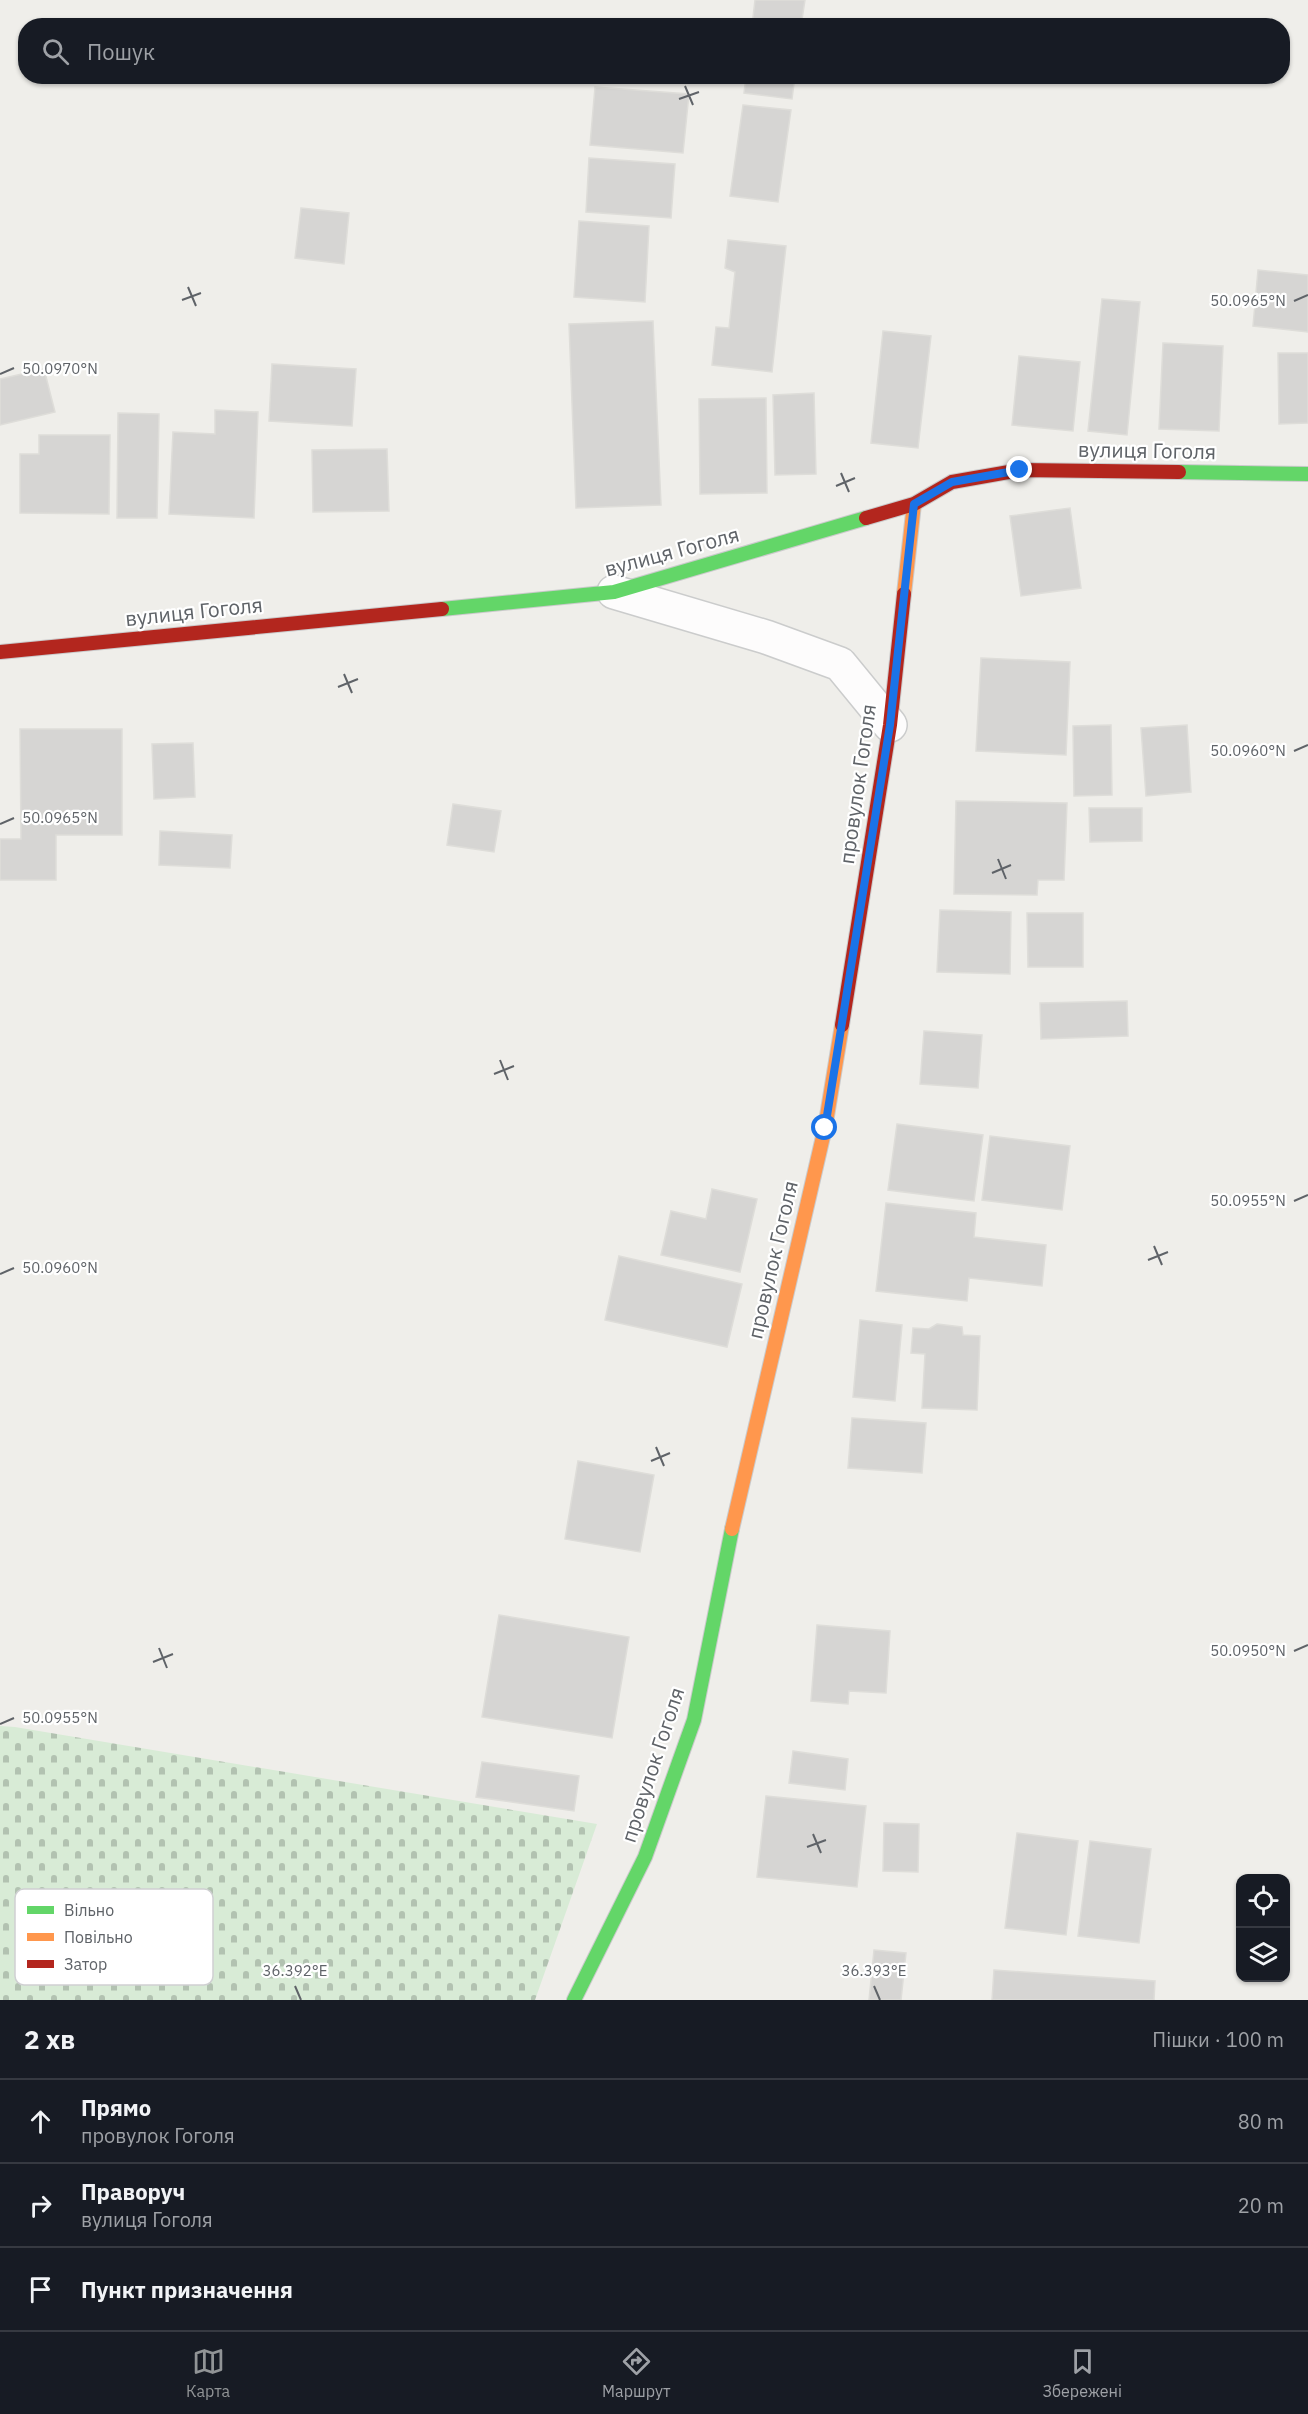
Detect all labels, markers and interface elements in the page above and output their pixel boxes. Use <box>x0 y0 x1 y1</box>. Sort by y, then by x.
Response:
search box <box>18 18 1290 84</box>
icon: search <box>39 35 72 68</box>
text: Пошук <box>87 37 155 66</box>
text: 50.0965°N <box>1210 291 1286 310</box>
text: 50.0970°N <box>22 359 98 378</box>
street label: вулиця Гоголя <box>1078 435 1216 465</box>
route end <box>1006 456 1032 482</box>
street label: вулиця Гоголя <box>601 520 742 582</box>
street label: вулиця Гоголя <box>124 590 264 632</box>
street label: провулок Гоголя <box>832 702 882 866</box>
text: 50.0960°N <box>1210 741 1286 760</box>
text: 50.0965°N <box>22 808 98 827</box>
route start <box>811 1114 837 1140</box>
street label: провулок Гоголя <box>740 1178 804 1342</box>
text: 50.0955°N <box>1210 1191 1286 1210</box>
text: 50.0960°N <box>22 1258 98 1277</box>
text: 50.0950°N <box>1210 1641 1286 1660</box>
street label: провулок Гоголя <box>614 1684 690 1846</box>
text: 50.0955°N <box>22 1708 98 1727</box>
map controls <box>1236 1874 1290 1982</box>
button: locate <box>1236 1874 1290 1928</box>
legend <box>15 1889 213 1985</box>
text: Вільно <box>64 1900 114 1920</box>
text: Повільно <box>64 1927 133 1947</box>
button: layers <box>1236 1928 1290 1982</box>
text: Затор <box>64 1954 107 1974</box>
text: 36.392°E <box>263 1961 327 1980</box>
text: 36.393°E <box>842 1961 906 1980</box>
text: 2 хв <box>24 2022 75 2056</box>
text: Пішки · 100 m <box>1152 2026 1284 2053</box>
text: Прямо <box>81 2093 151 2122</box>
icon: ahead <box>24 2105 57 2138</box>
text: 80 m <box>1238 2108 1284 2135</box>
text: провулок Гоголя <box>81 2122 235 2149</box>
text: Праворуч <box>81 2177 185 2206</box>
icon: right <box>24 2189 57 2222</box>
text: 20 m <box>1238 2192 1284 2219</box>
text: вулиця Гоголя <box>81 2206 213 2233</box>
icon: arrive <box>24 2273 57 2306</box>
text: Пункт призначення <box>81 2275 293 2304</box>
tab: Карта <box>186 2345 230 2401</box>
tab: Маршрут <box>602 2345 671 2401</box>
tab: Збережені <box>1043 2345 1122 2401</box>

